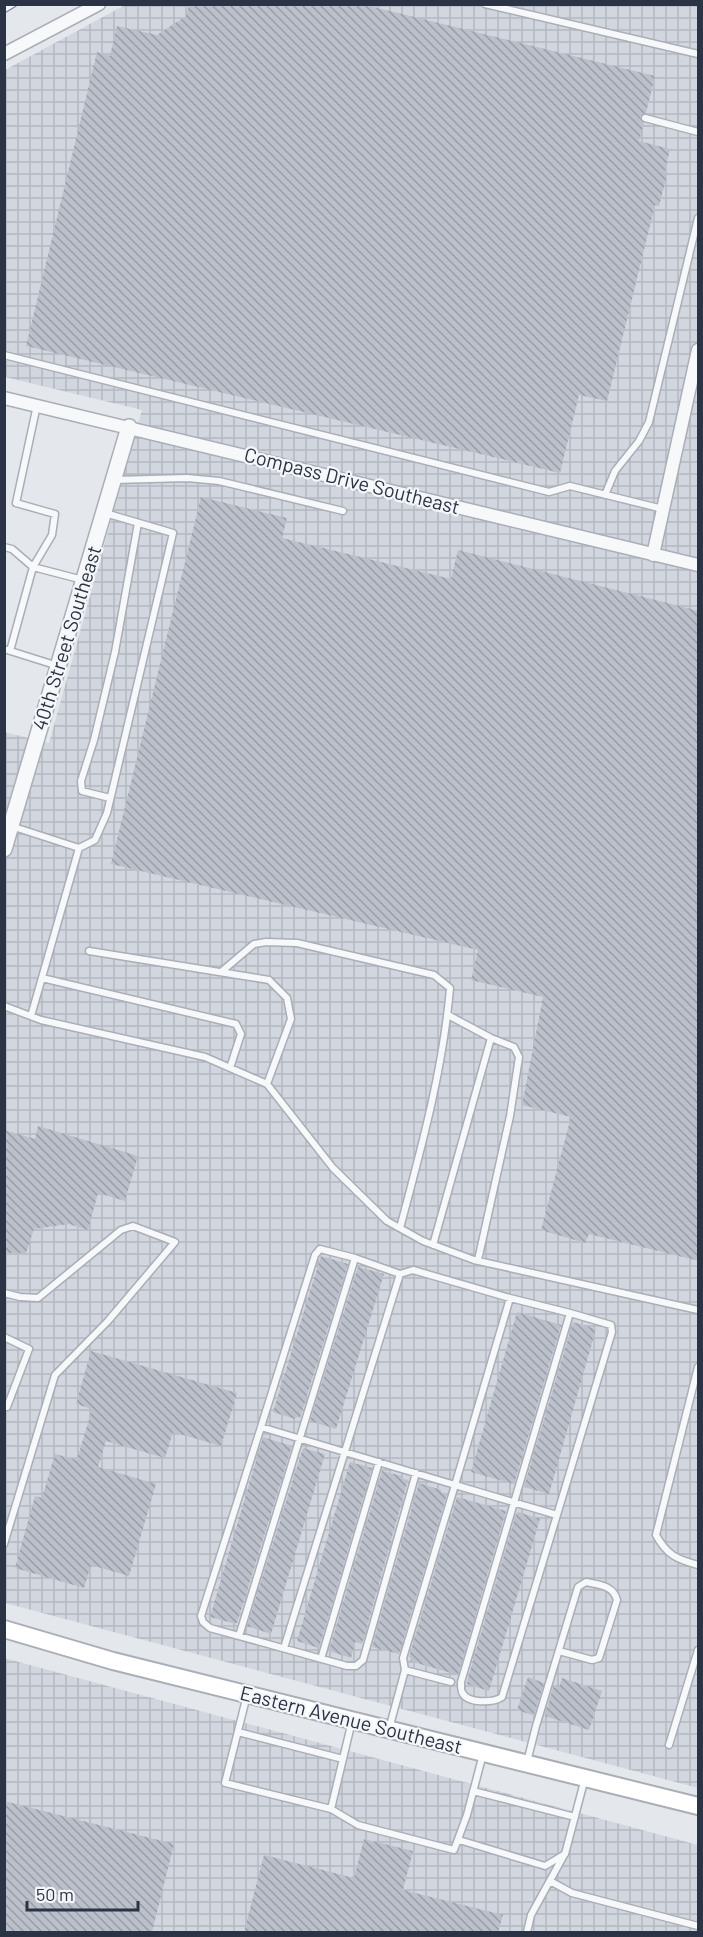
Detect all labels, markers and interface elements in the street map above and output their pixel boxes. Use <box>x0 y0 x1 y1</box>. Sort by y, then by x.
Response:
street label: Compass Drive Southeast <box>242 442 462 518</box>
street label: 40th Street Southeast <box>27 542 106 733</box>
street label: Eastern Avenue Southeast <box>238 1680 465 1758</box>
scale bar <box>27 1874 138 1912</box>
text: 50 m <box>36 1883 74 1905</box>

